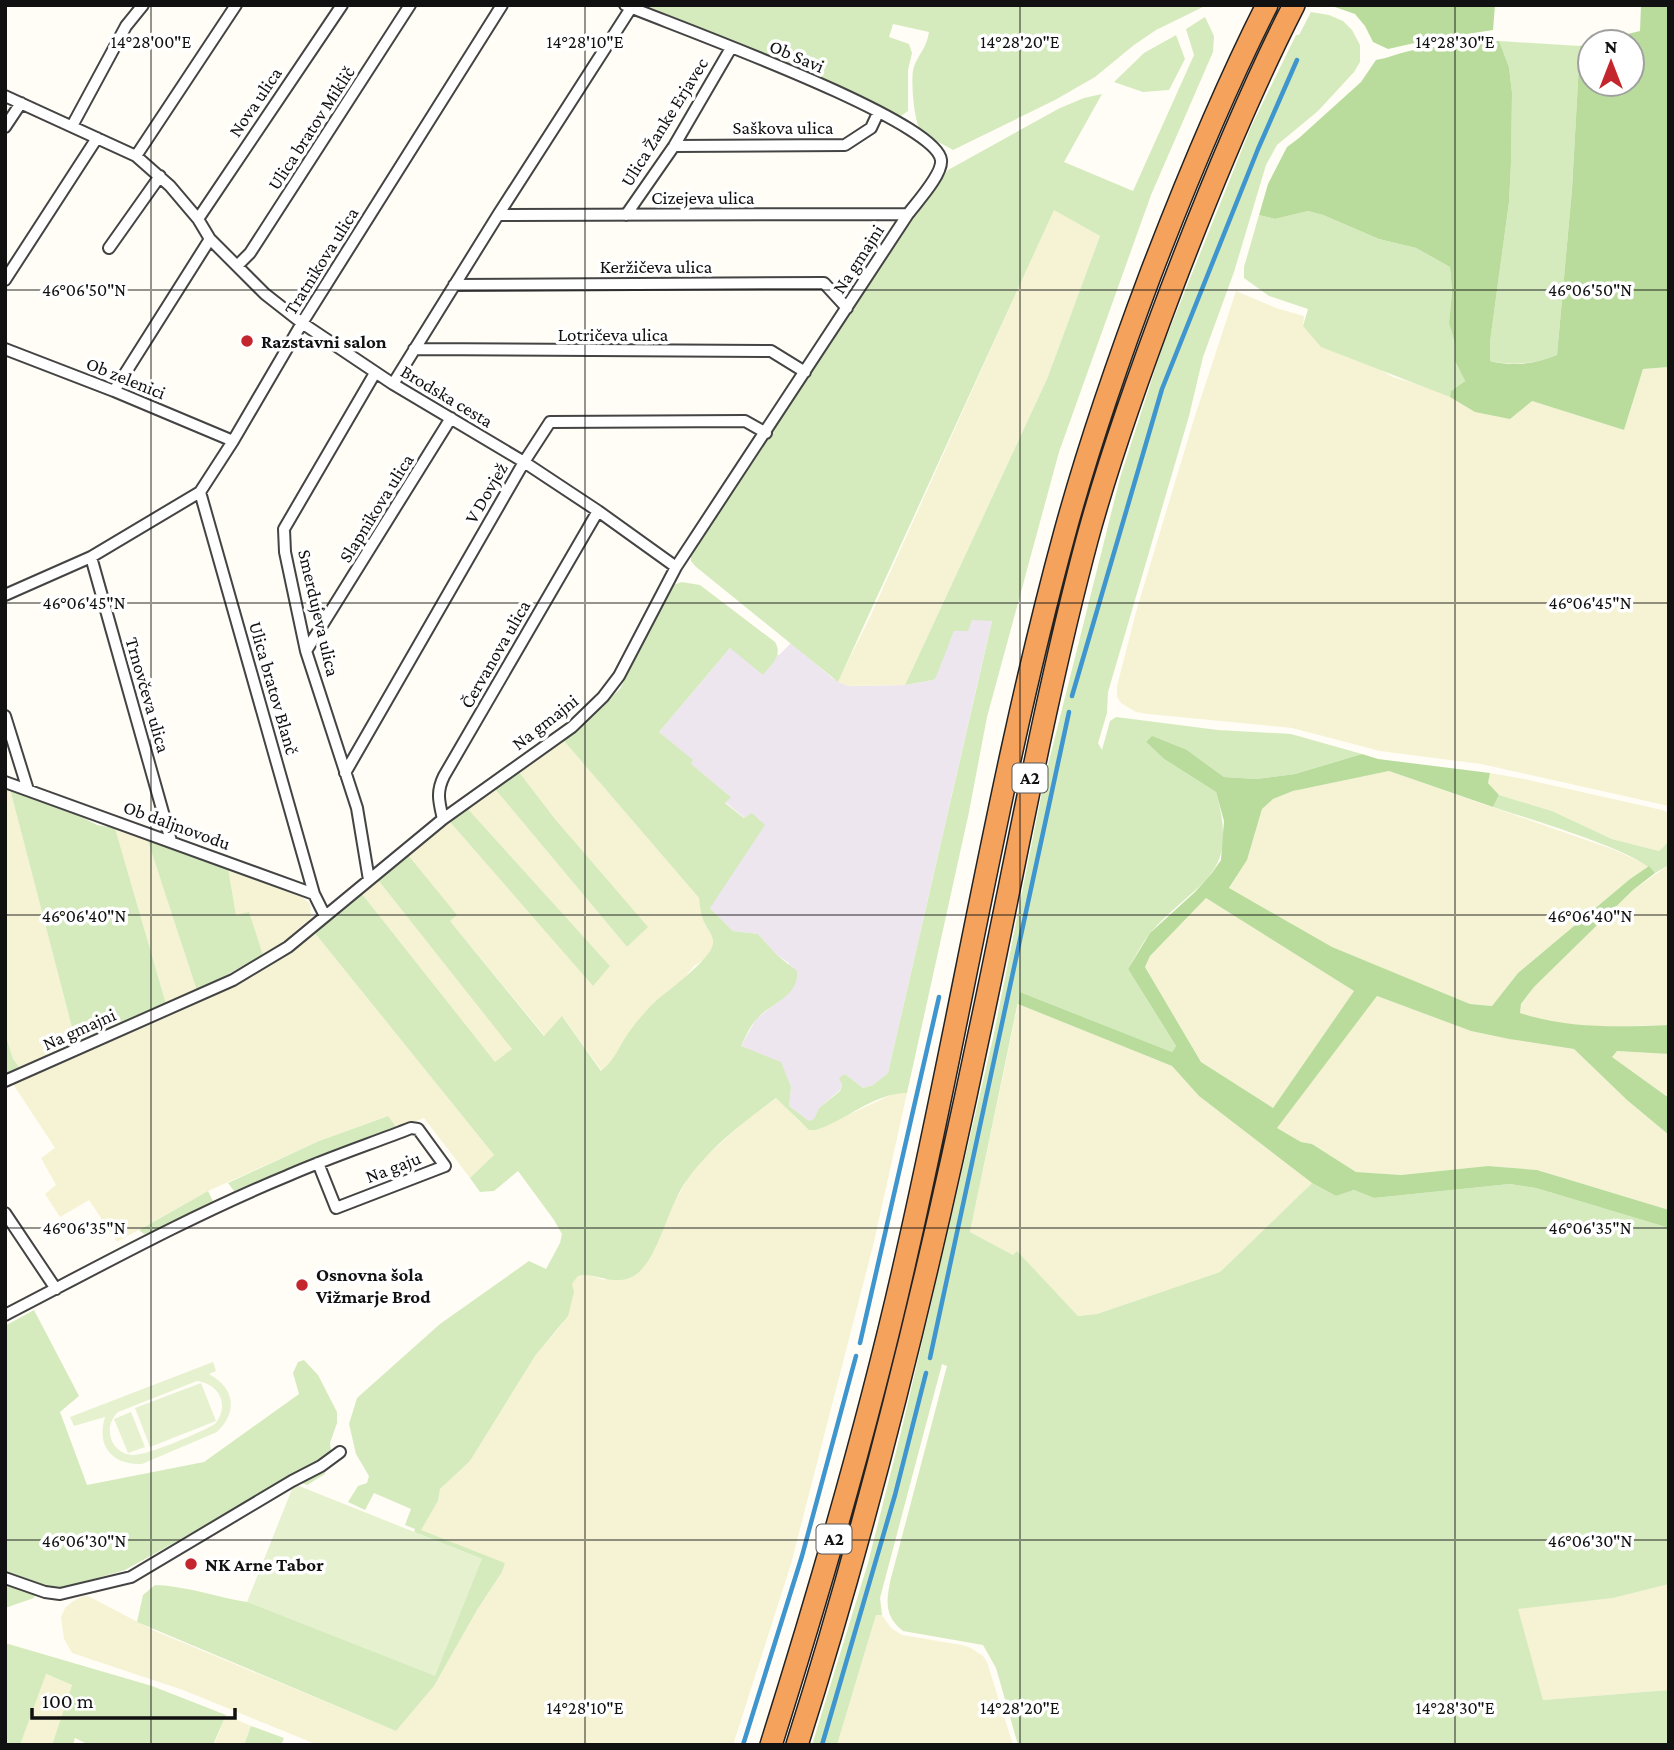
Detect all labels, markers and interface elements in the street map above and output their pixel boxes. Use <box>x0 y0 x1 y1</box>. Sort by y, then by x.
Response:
north arrow <box>1576 28 1646 98</box>
text: 14°28'00"E <box>111 32 191 52</box>
text: 14°28'10"E <box>547 32 624 52</box>
text: 14°28'20"E <box>980 32 1060 52</box>
text: 14°28'30"E <box>1416 32 1495 52</box>
street label: Ob Savi <box>766 35 828 77</box>
text: N <box>1605 36 1618 57</box>
street label: Ulica Žanke Erjavec <box>616 54 713 191</box>
street label: Ulica bratov Miklič <box>263 62 359 194</box>
street label: Nova ulica <box>224 63 286 141</box>
street label: Saškova ulica <box>732 117 834 138</box>
street label: Cizejeva ulica <box>651 187 755 209</box>
street label: Tratnikova ulica <box>279 203 363 319</box>
street label: Na gmajni <box>828 221 889 298</box>
street label: Keržičeva ulica <box>600 256 712 277</box>
text: 46°06'50"N <box>42 280 126 300</box>
text: 46°06'50"N <box>1548 280 1632 300</box>
street label: Lotričeva ulica <box>558 324 669 345</box>
place label: Razstavni salon <box>261 331 387 352</box>
marker: Razstavni salon <box>239 333 255 349</box>
street label: Ob zelenici <box>83 353 169 403</box>
street label: Brodska cesta <box>397 360 497 432</box>
street label: Slapnikova ulica <box>334 450 418 566</box>
street label: V Dovjež <box>460 459 513 527</box>
street label: Smerdujeva ulica <box>293 547 344 679</box>
text: 46°06'45"N <box>43 593 126 613</box>
text: 46°06'45"N <box>1549 593 1632 613</box>
street label: Červanova ulica <box>456 596 534 712</box>
street label: Ulica bratov Blanč <box>245 619 303 757</box>
street label: Trnovčeva ulica <box>121 635 175 755</box>
street label: Na gmajni <box>508 690 583 755</box>
road number: A2 <box>1012 764 1048 792</box>
street label: Ob daljnovodu <box>120 796 233 855</box>
text: 46°06'40"N <box>42 906 126 926</box>
text: 46°06'40"N <box>1548 906 1632 926</box>
street label: Na gmajni <box>39 1004 119 1055</box>
street label: Na gaju <box>362 1147 424 1188</box>
text: 46°06'35"N <box>42 1218 126 1238</box>
text: 46°06'35"N <box>1548 1218 1632 1238</box>
place label: Osnovna šola Vižmarje Brod <box>315 1264 431 1308</box>
marker: Osnovna šola Vižmarje Brod <box>294 1277 310 1293</box>
road number: A2 <box>816 1524 852 1554</box>
text: 46°06'30"N <box>42 1531 126 1551</box>
text: 46°06'30"N <box>1548 1531 1632 1551</box>
place label: NK Arne Tabor <box>205 1554 324 1575</box>
marker: NK Arne Tabor <box>183 1556 199 1572</box>
scale bar <box>32 1676 234 1720</box>
text: 100 m <box>42 1689 94 1713</box>
text: 14°28'10"E <box>547 1698 624 1718</box>
text: 14°28'20"E <box>980 1698 1060 1718</box>
text: 14°28'30"E <box>1416 1698 1495 1718</box>

